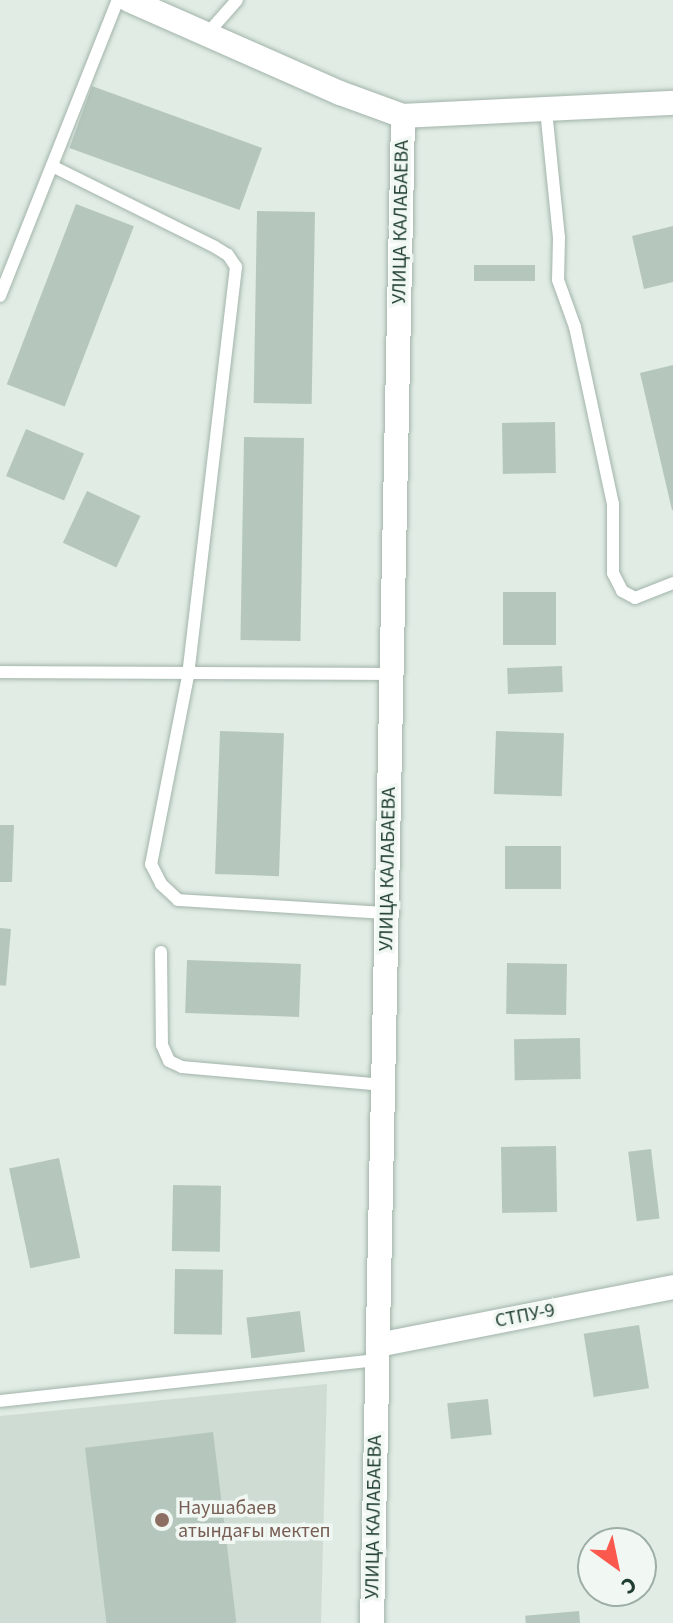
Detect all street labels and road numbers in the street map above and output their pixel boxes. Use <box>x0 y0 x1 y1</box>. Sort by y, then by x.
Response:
street label: УЛИЦА КАЛАБАЕВА <box>388 140 414 304</box>
street label: УЛИЦА КАЛАБАЕВА <box>375 787 401 951</box>
street label: СТПУ-9 <box>493 1298 557 1334</box>
street label: УЛИЦА КАЛАБАЕВА <box>361 1435 387 1599</box>

